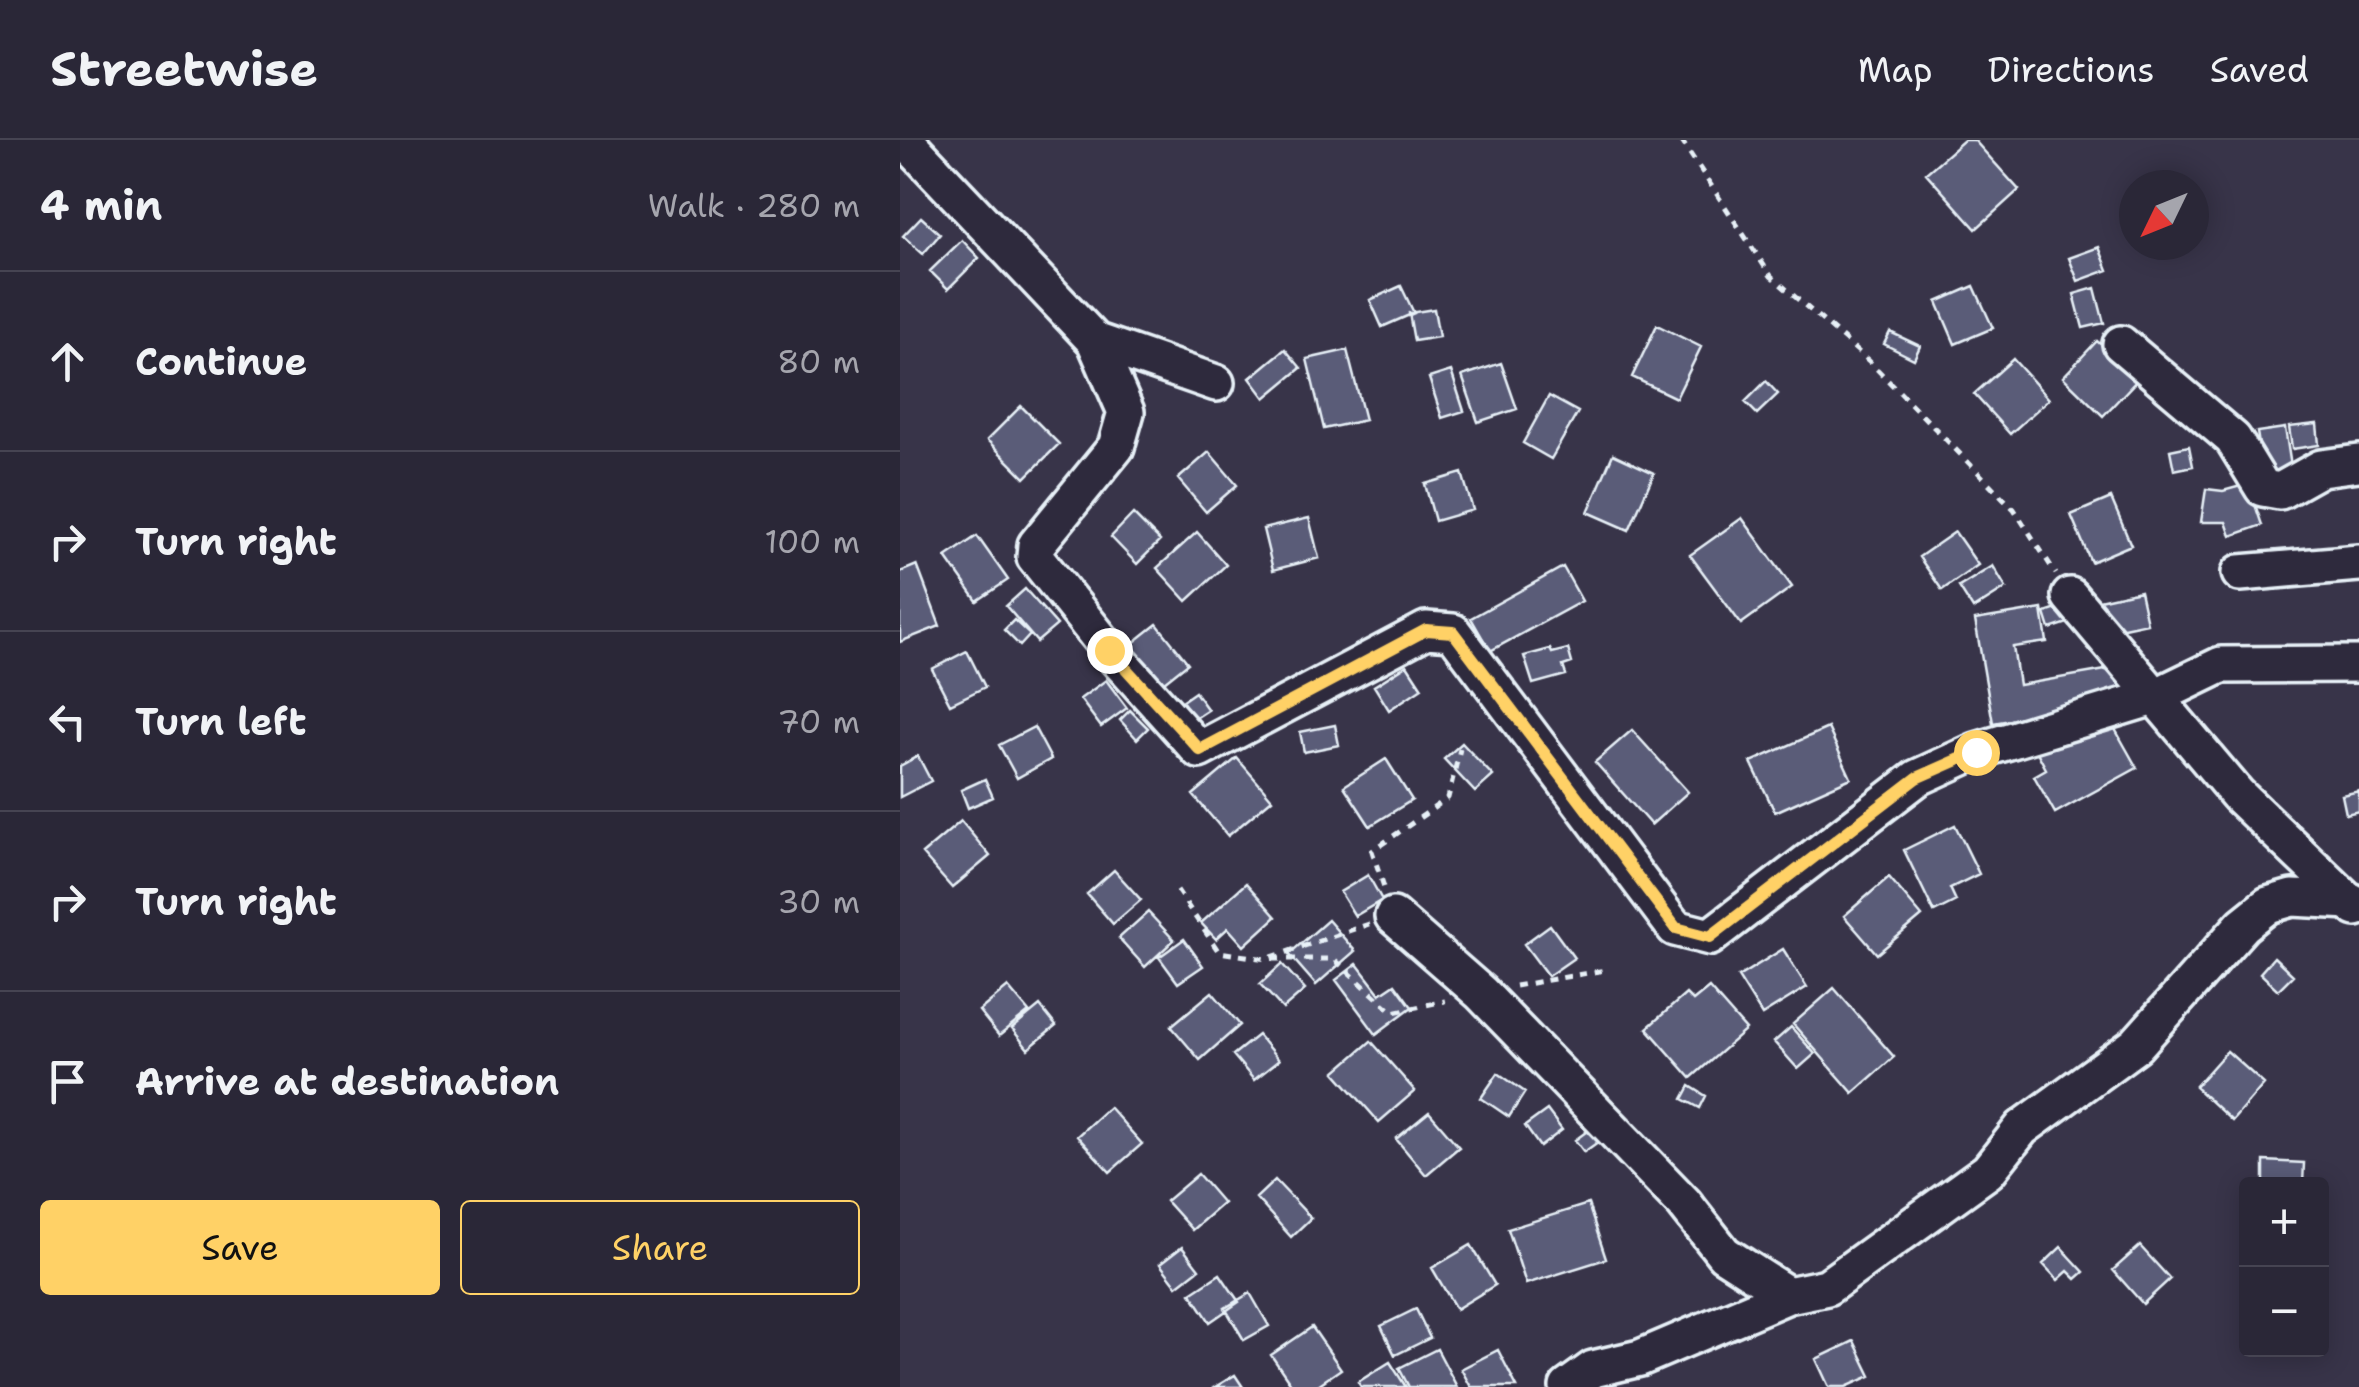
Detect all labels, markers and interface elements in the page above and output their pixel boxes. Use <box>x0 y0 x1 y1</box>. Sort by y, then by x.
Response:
text: Streetwise <box>50 37 318 101</box>
text: Map <box>1858 46 1933 93</box>
text: Directions <box>1988 46 2155 93</box>
text: Saved <box>2210 46 2309 93</box>
north arrow <box>2119 170 2209 260</box>
text: 4 min <box>40 177 162 233</box>
text: Walk · 280 m <box>648 184 860 227</box>
icon: ahead <box>40 334 95 389</box>
text: Continue <box>135 336 307 387</box>
text: 80 m <box>777 340 860 383</box>
icon: right <box>40 514 95 569</box>
text: Turn right <box>135 516 337 567</box>
text: 100 m <box>764 520 860 563</box>
route end <box>1087 628 1133 674</box>
icon: left <box>40 694 95 749</box>
text: Turn left <box>135 696 307 747</box>
text: 70 m <box>777 700 860 743</box>
route start <box>1954 730 2000 776</box>
icon: right <box>40 874 95 929</box>
text: Turn right <box>135 876 337 927</box>
text: 30 m <box>777 880 860 923</box>
icon: arrive <box>40 1054 95 1109</box>
text: Arrive at destination <box>135 1056 559 1107</box>
map controls <box>2239 1177 2329 1357</box>
button: + <box>2239 1177 2329 1267</box>
button: Save <box>40 1200 440 1295</box>
button: Share <box>460 1200 860 1295</box>
button: − <box>2239 1267 2329 1357</box>

